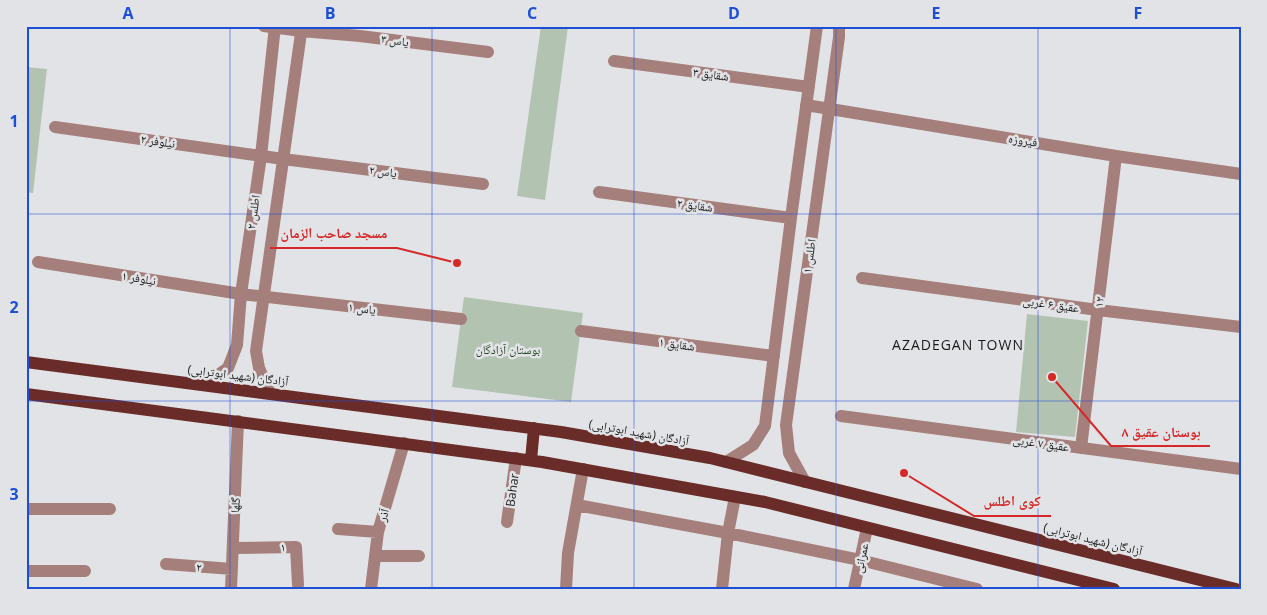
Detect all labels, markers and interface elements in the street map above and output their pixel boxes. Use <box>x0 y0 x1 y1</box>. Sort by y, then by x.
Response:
text: A <box>122 2 134 24</box>
text: B <box>325 2 335 24</box>
text: C <box>527 2 537 24</box>
text: D <box>728 2 740 24</box>
text: E <box>932 2 941 24</box>
text: F <box>1134 2 1142 24</box>
street label: یاس ۳ <box>380 30 410 50</box>
street label: شقایق ۳ <box>692 63 730 85</box>
text: 1 <box>9 110 19 132</box>
street label: فیروزه <box>1007 129 1039 151</box>
street label: نیلوفر ۲ <box>140 130 176 152</box>
street label: یاس ۲ <box>368 161 398 181</box>
street label: اطلس ۲ <box>242 194 264 230</box>
street label: شقایق ۲ <box>676 194 714 216</box>
callout: مسجد صاحب الزمان <box>270 219 397 248</box>
text: مسجد صاحب الزمان <box>281 223 387 242</box>
street label: اطلس ۱ <box>798 238 820 274</box>
street label: نیلوفر ۱ <box>121 267 157 289</box>
street label: عقیق ۶ غربی <box>1022 292 1080 316</box>
text: 2 <box>9 296 19 318</box>
street label: ۱۲ <box>1090 296 1108 308</box>
street label: یاس ۱ <box>347 298 377 318</box>
street label: شقایق ۱ <box>658 333 696 355</box>
district label: AZADEGAN TOWN <box>892 335 1024 354</box>
park label: بوستان آزادگان <box>476 341 540 358</box>
street label: آزادگان (شهید ابوترابی) <box>187 360 290 390</box>
street label: آزادگان (شهید ابوترابی) <box>588 415 691 449</box>
callout: بوستان عقیق ۸ <box>1111 417 1210 446</box>
text: بوستان عقیق ۸ <box>1121 422 1201 441</box>
street label: عقیق ۷ غربی <box>1012 431 1070 455</box>
street label: Bahar <box>501 472 523 508</box>
text: 3 <box>9 483 19 505</box>
callout: کوی اطلس <box>974 487 1051 516</box>
text: کوی اطلس <box>983 491 1041 510</box>
street label: گلها <box>226 497 244 513</box>
street label: آذر <box>373 506 393 524</box>
street label: آزادگان (شهید ابوترابی) <box>1042 518 1145 560</box>
street label: ۱ <box>280 538 286 556</box>
street label: عمرانی <box>850 541 872 575</box>
street label: ۲ <box>196 558 202 576</box>

